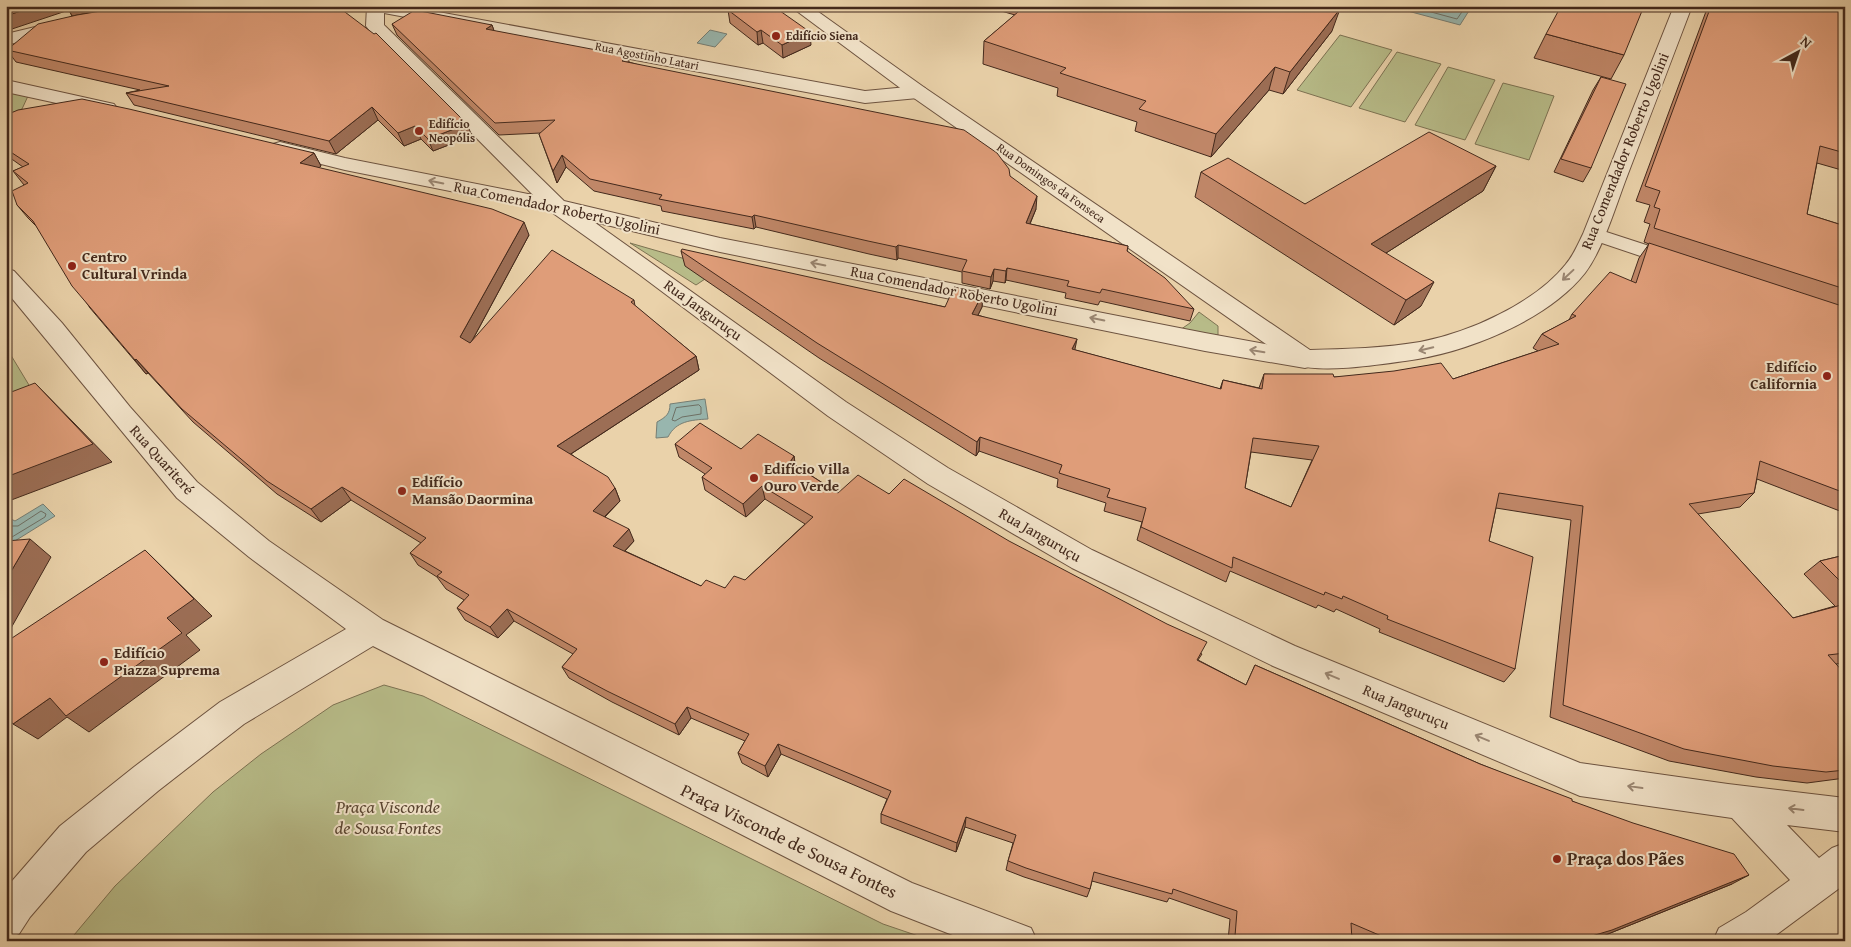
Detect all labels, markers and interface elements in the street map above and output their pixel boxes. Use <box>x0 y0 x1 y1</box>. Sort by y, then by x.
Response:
place label: Edifício Siena <box>786 27 859 44</box>
north arrow <box>1774 28 1824 78</box>
marker: Edifício Siena <box>770 30 782 42</box>
text: N <box>1796 31 1817 53</box>
street label: Rua Agostinho Latari <box>594 37 701 74</box>
street label: Rua Comendador Roberto Ugolini <box>1575 49 1674 252</box>
place label: Edifício Neopólis <box>429 115 475 146</box>
marker: Edifício Neopólis <box>413 125 425 137</box>
street label: Rua Domingos da Fonseca <box>994 139 1109 227</box>
street label: Rua Comendador Roberto Ugolini <box>452 175 662 240</box>
one-way arrow <box>429 177 445 186</box>
place label: Centro Cultural Vrinda <box>82 246 187 284</box>
one-way arrow <box>810 259 826 269</box>
marker: Centro Cultural Vrinda <box>66 260 78 272</box>
street label: Rua Comendador Roberto Ugolini <box>849 260 1059 321</box>
one-way arrow <box>1562 269 1575 281</box>
street label: Rua Janguruçu <box>660 274 747 346</box>
one-way arrow <box>1090 314 1106 324</box>
one-way arrow <box>1418 345 1434 354</box>
one-way arrow <box>1249 346 1265 356</box>
place label: Edifício California <box>1750 356 1817 394</box>
marker: Edifício California <box>1821 370 1833 382</box>
street label: Rua Quariteré <box>125 420 199 499</box>
place label: Edifício Villa Ouro Verde <box>764 458 850 496</box>
place label: Edifício Mansão Daormina <box>412 471 534 509</box>
marker: Edifício Villa Ouro Verde <box>748 472 760 484</box>
marker: Edifício Mansão Daormina <box>396 485 408 497</box>
street label: Rua Janguruçu <box>995 502 1086 567</box>
place label: Edifício Piazza Suprema <box>114 642 220 680</box>
marker: Edifício Piazza Suprema <box>98 656 110 668</box>
one-way arrow <box>1325 670 1340 680</box>
street label: Rua Janguruçu <box>1360 679 1453 735</box>
one-way arrow <box>1475 733 1490 742</box>
street label: Praça Visconde de Sousa Fontes <box>676 776 902 905</box>
one-way arrow <box>1628 782 1644 792</box>
park label: Praça Visconde de Sousa Fontes <box>335 793 442 841</box>
one-way arrow <box>1789 804 1805 814</box>
place label: Praça dos Pães <box>1567 845 1684 872</box>
marker: Praça dos Pães <box>1551 853 1563 865</box>

